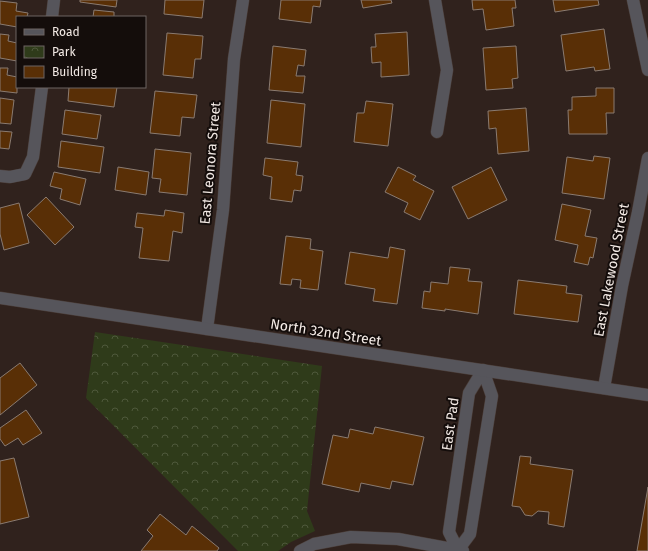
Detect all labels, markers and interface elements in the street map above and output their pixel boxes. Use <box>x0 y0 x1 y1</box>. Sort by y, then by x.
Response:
legend <box>16 16 146 88</box>
text: Road <box>52 25 80 39</box>
text: Park <box>52 45 76 59</box>
text: Building <box>52 65 98 79</box>
street label: East Leonora Street <box>197 100 224 225</box>
street label: East Lakewood Street <box>590 201 633 338</box>
street label: North 32nd Street <box>269 315 384 350</box>
street label: East Pad <box>438 396 463 452</box>

